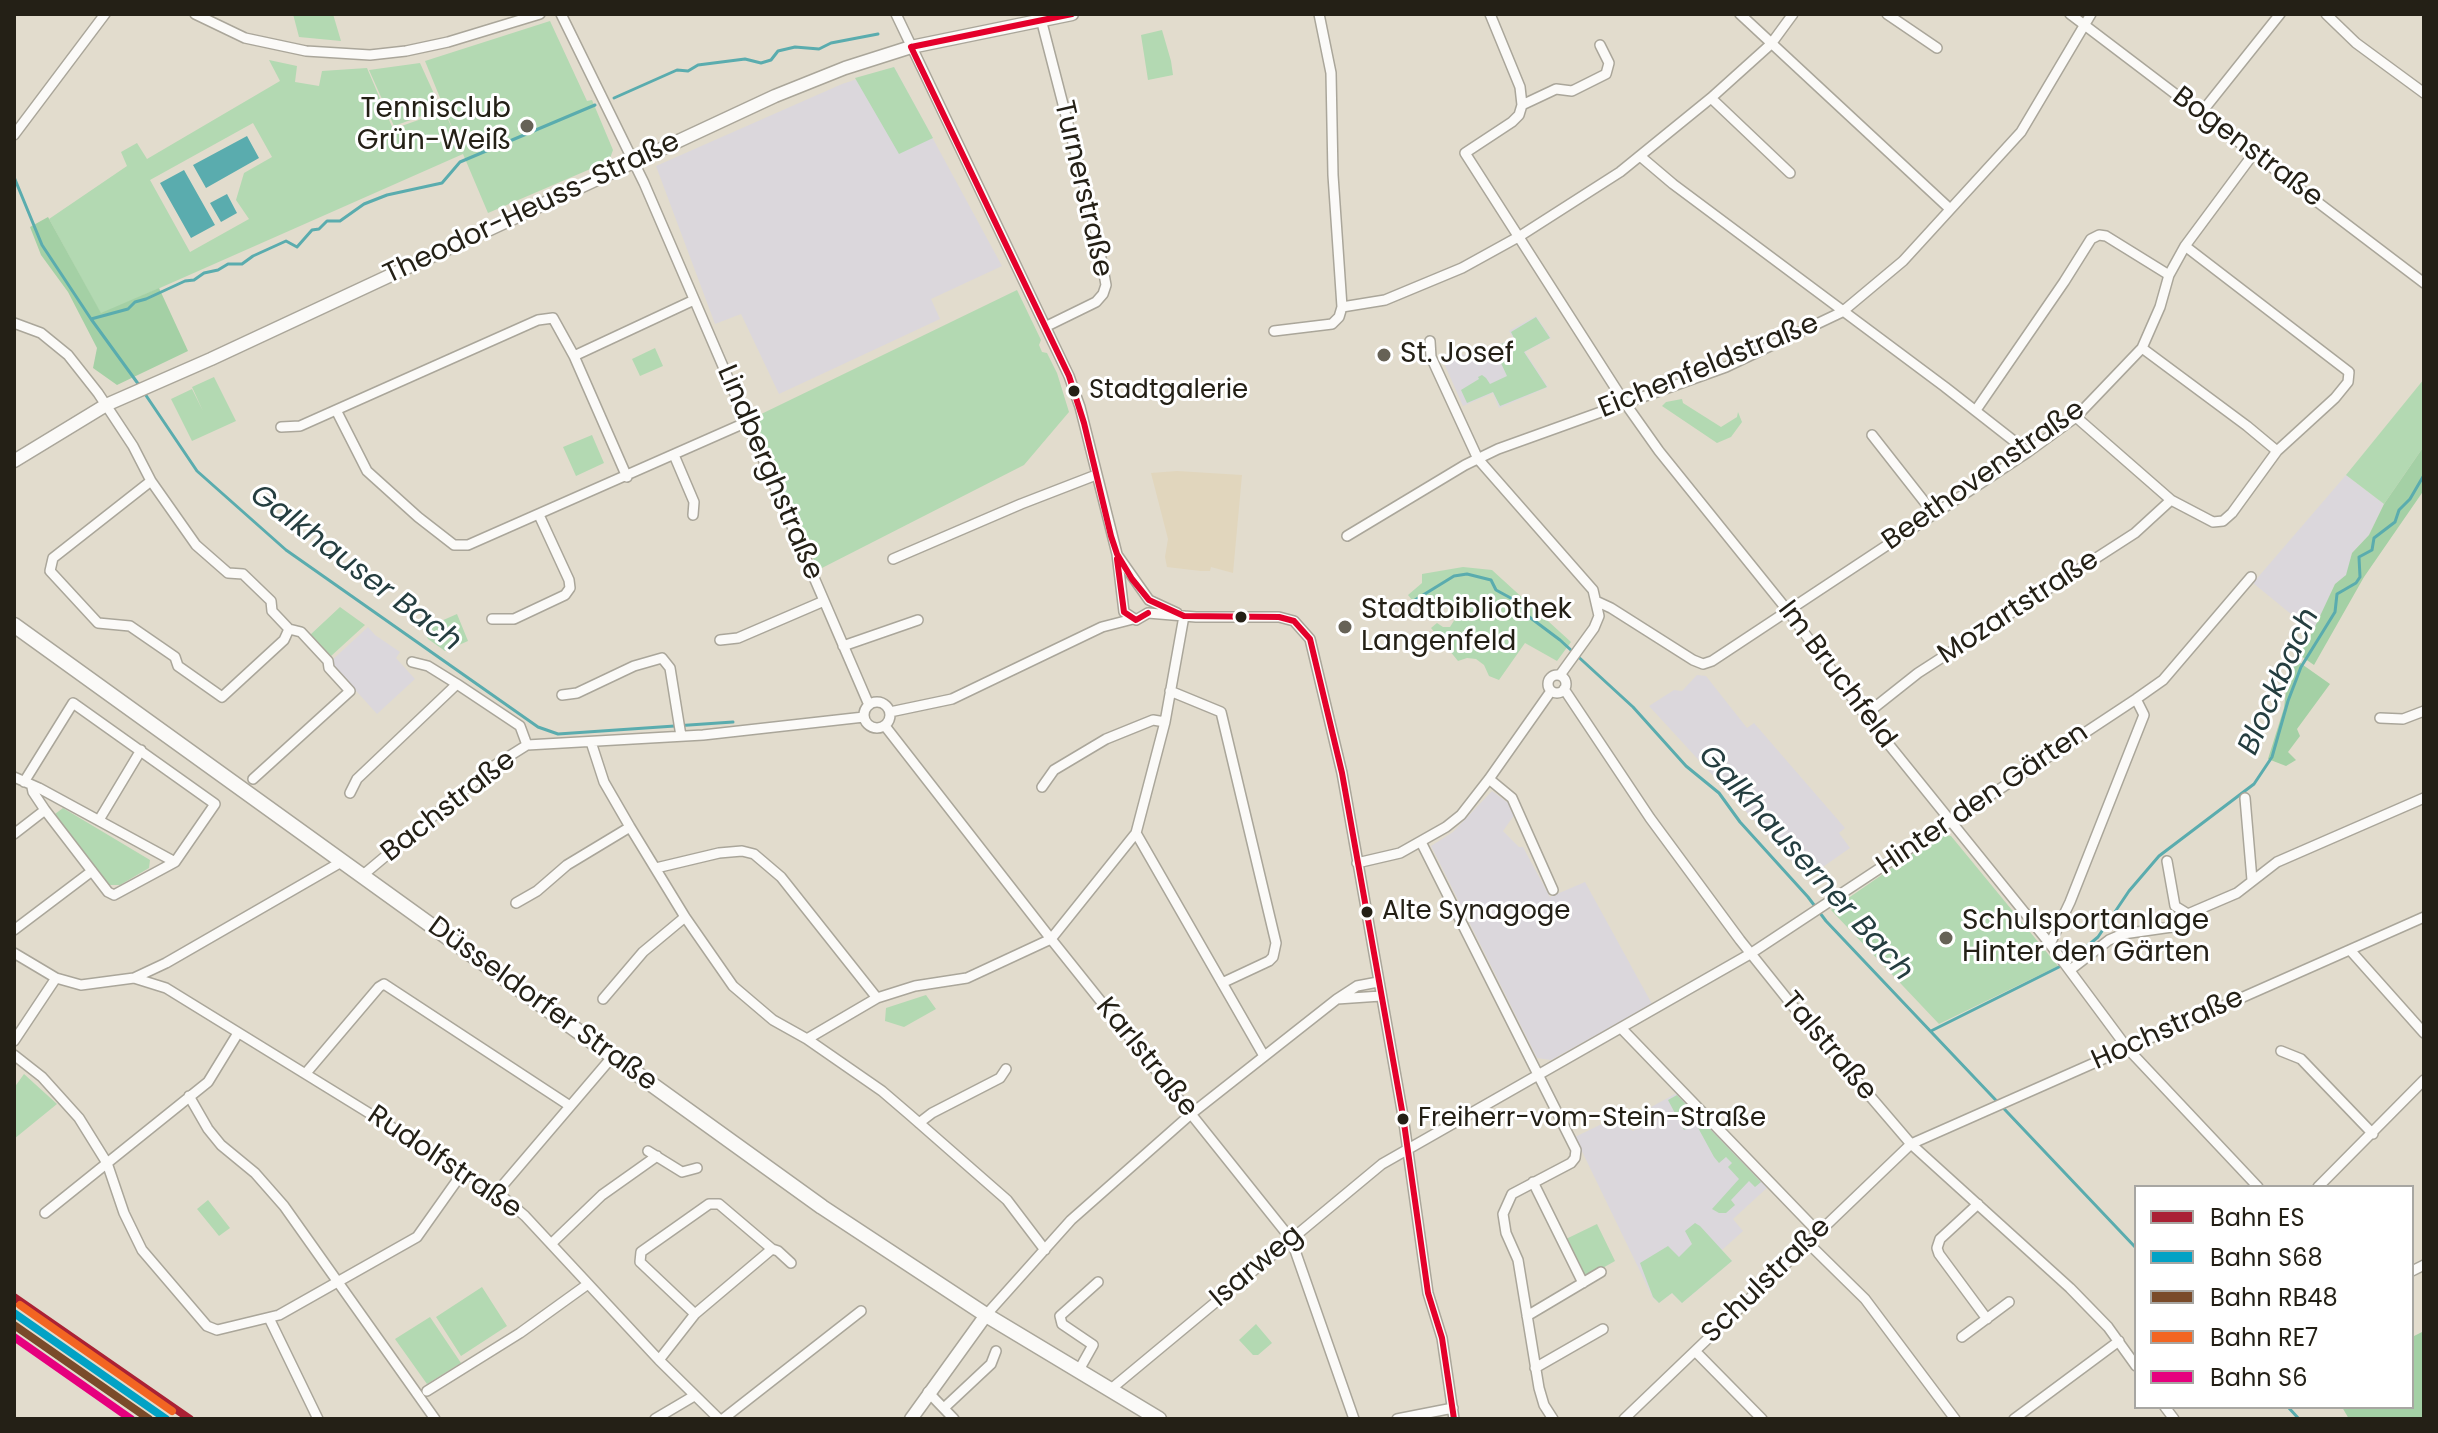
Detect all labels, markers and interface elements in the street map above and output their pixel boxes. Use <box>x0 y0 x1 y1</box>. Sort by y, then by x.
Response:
street label: Bogenstraße <box>2165 80 2329 216</box>
place label: Tennisclub Grün-Weiß <box>357 93 511 159</box>
street label: Turnerstraße <box>1045 98 1119 280</box>
marker: Tennisclub Grün-Weiß <box>518 117 536 135</box>
street label: Theodor-Heuss-Straße <box>379 126 685 292</box>
street label: Eichenfeldstraße <box>1594 308 1824 426</box>
place label: St. Josef <box>1400 338 1514 372</box>
marker: St. Josef <box>1375 346 1393 364</box>
street label: Lindberghstraße <box>709 361 829 585</box>
place label: Stadtgalerie <box>1089 375 1248 407</box>
marker: Stadtgalerie <box>1066 383 1082 399</box>
street label: Beethovenstraße <box>1876 394 2092 558</box>
water label: Galkhauser Bach <box>242 478 468 660</box>
street label: Mozartstraße <box>1932 544 2106 672</box>
place label: Stadtbibliothek Langenfeld <box>1361 594 1572 660</box>
street label: Im Bruchfeld <box>1770 595 1902 755</box>
water label: Blockbach <box>2232 603 2328 761</box>
unlabelled marker <box>1233 609 1249 625</box>
marker: Stadtbibliothek Langenfeld <box>1336 618 1354 636</box>
street label: Hinter den Gärten <box>1871 717 2095 883</box>
water label: Galkhauserner Bach <box>1690 739 1920 989</box>
street label: Bachstraße <box>375 744 523 870</box>
place label: Alte Synagoge <box>1382 896 1570 928</box>
marker: Alte Synagoge <box>1359 904 1375 920</box>
place label: Schulsportanlage Hinter den Gärten <box>1962 905 2210 971</box>
street label: Düsseldorfer Straße <box>421 910 663 1100</box>
marker: Schulsportanlage Hinter den Gärten <box>1937 929 1955 947</box>
street label: Hochstraße <box>2087 982 2249 1078</box>
street label: Talstraße <box>1773 986 1883 1108</box>
street label: Karlstraße <box>1088 992 1204 1124</box>
street label: Rudolfstraße <box>361 1099 527 1227</box>
place label: Freiherr-vom-Stein-Straße <box>1418 1103 1766 1135</box>
marker: Freiherr-vom-Stein-Straße <box>1395 1111 1411 1127</box>
legend <box>2134 1185 2414 1409</box>
text: Bahn ES <box>2210 1201 2304 1234</box>
street label: Schulstraße <box>1695 1211 1839 1351</box>
street label: Isarweg <box>1204 1219 1310 1315</box>
text: Bahn S68 <box>2210 1241 2323 1274</box>
text: Bahn RB48 <box>2210 1281 2338 1314</box>
text: Bahn RE7 <box>2210 1321 2318 1354</box>
text: Bahn S6 <box>2210 1361 2307 1394</box>

